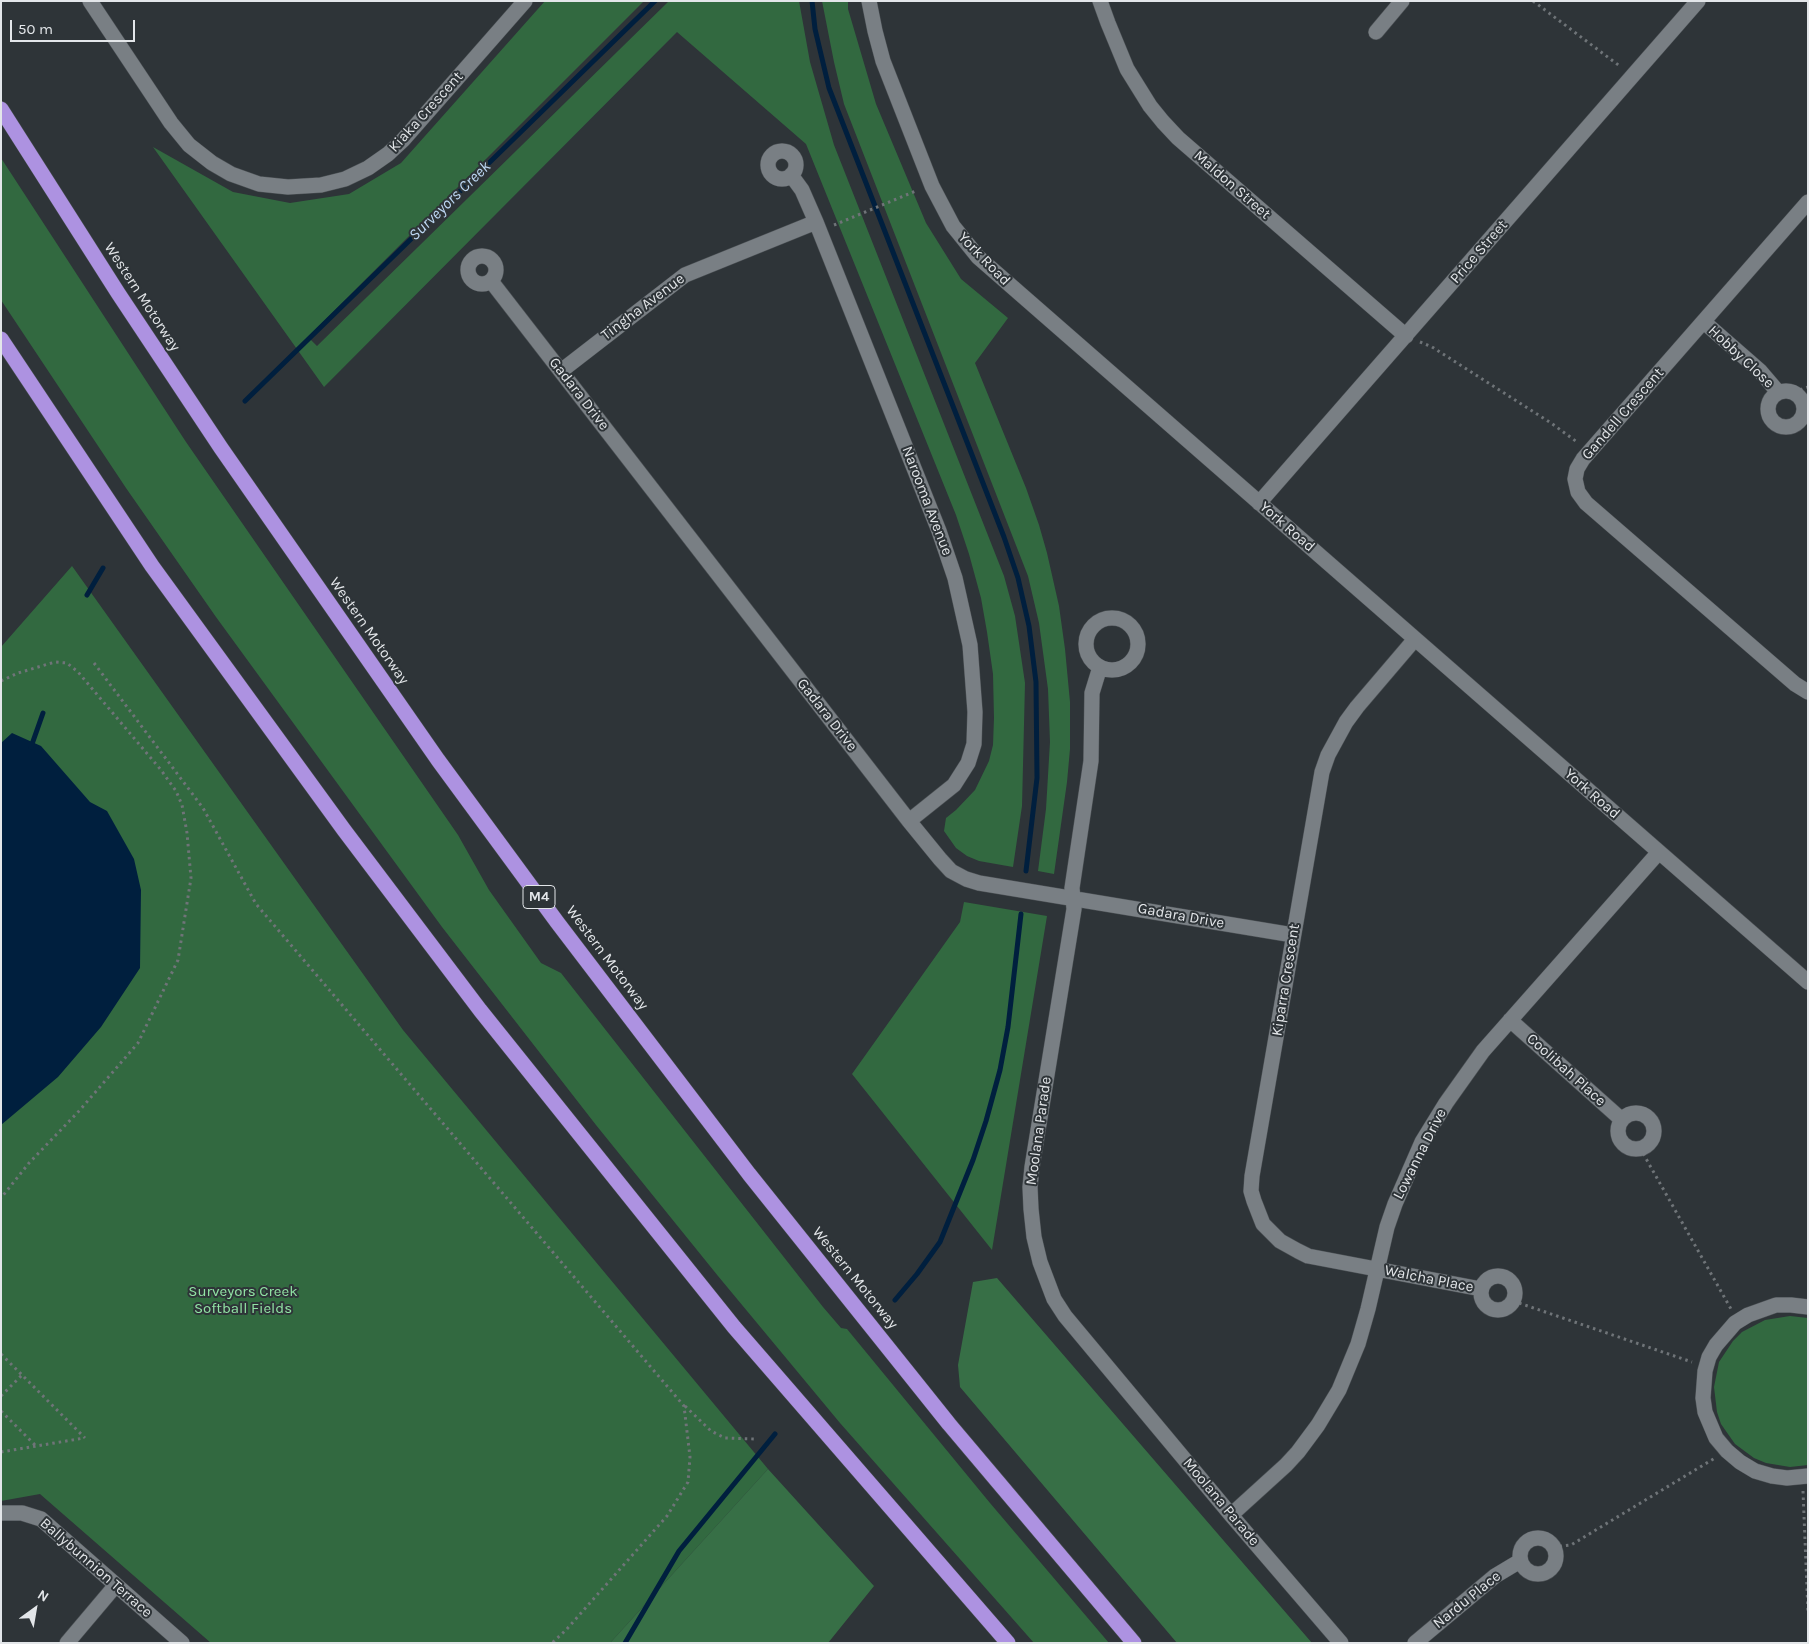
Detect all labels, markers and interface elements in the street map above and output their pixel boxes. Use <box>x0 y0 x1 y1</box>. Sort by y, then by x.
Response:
scale bar <box>12 10 138 42</box>
text: 50 m <box>18 20 53 38</box>
street label: Kiaka Crescent <box>385 68 467 156</box>
street label: Maldon Street <box>1190 147 1274 223</box>
water label: Surveyors Creek <box>405 157 495 245</box>
street label: Price Street <box>1446 217 1512 287</box>
street label: York Road <box>954 229 1014 289</box>
street label: Western Motorway <box>100 239 184 355</box>
street label: Tingha Avenue <box>598 270 688 344</box>
street label: Hobby Close <box>1704 322 1778 392</box>
street label: Gadara Drive <box>545 354 613 434</box>
street label: Gandell Crescent <box>1578 364 1668 464</box>
street label: Narooma Avenue <box>898 444 956 558</box>
street label: York Road <box>1256 498 1318 556</box>
street label: Western Motorway <box>325 574 413 688</box>
street label: Gadara Drive <box>793 675 861 755</box>
street label: York Road <box>1561 765 1623 823</box>
road number: M4 <box>523 886 555 909</box>
street label: Gadara Drive <box>1136 900 1226 932</box>
street label: Western Motorway <box>562 902 652 1014</box>
street label: Kiparra Crescent <box>1268 922 1304 1038</box>
street label: Coolibah Place <box>1523 1030 1609 1110</box>
street label: Moolana Parade <box>1022 1076 1056 1186</box>
street label: Lowanna Drive <box>1389 1106 1451 1202</box>
street label: Western Motorway <box>808 1223 902 1333</box>
street label: Walcha Place <box>1383 1262 1475 1296</box>
park label: Surveyors Creek Softball Fields <box>188 1283 298 1318</box>
street label: Moolana Parade <box>1179 1454 1263 1550</box>
street label: Ballybunnion Terrace <box>36 1514 156 1622</box>
street label: Nardu Place <box>1430 1567 1504 1633</box>
north arrow <box>10 1584 60 1634</box>
text: N <box>34 1586 52 1606</box>

